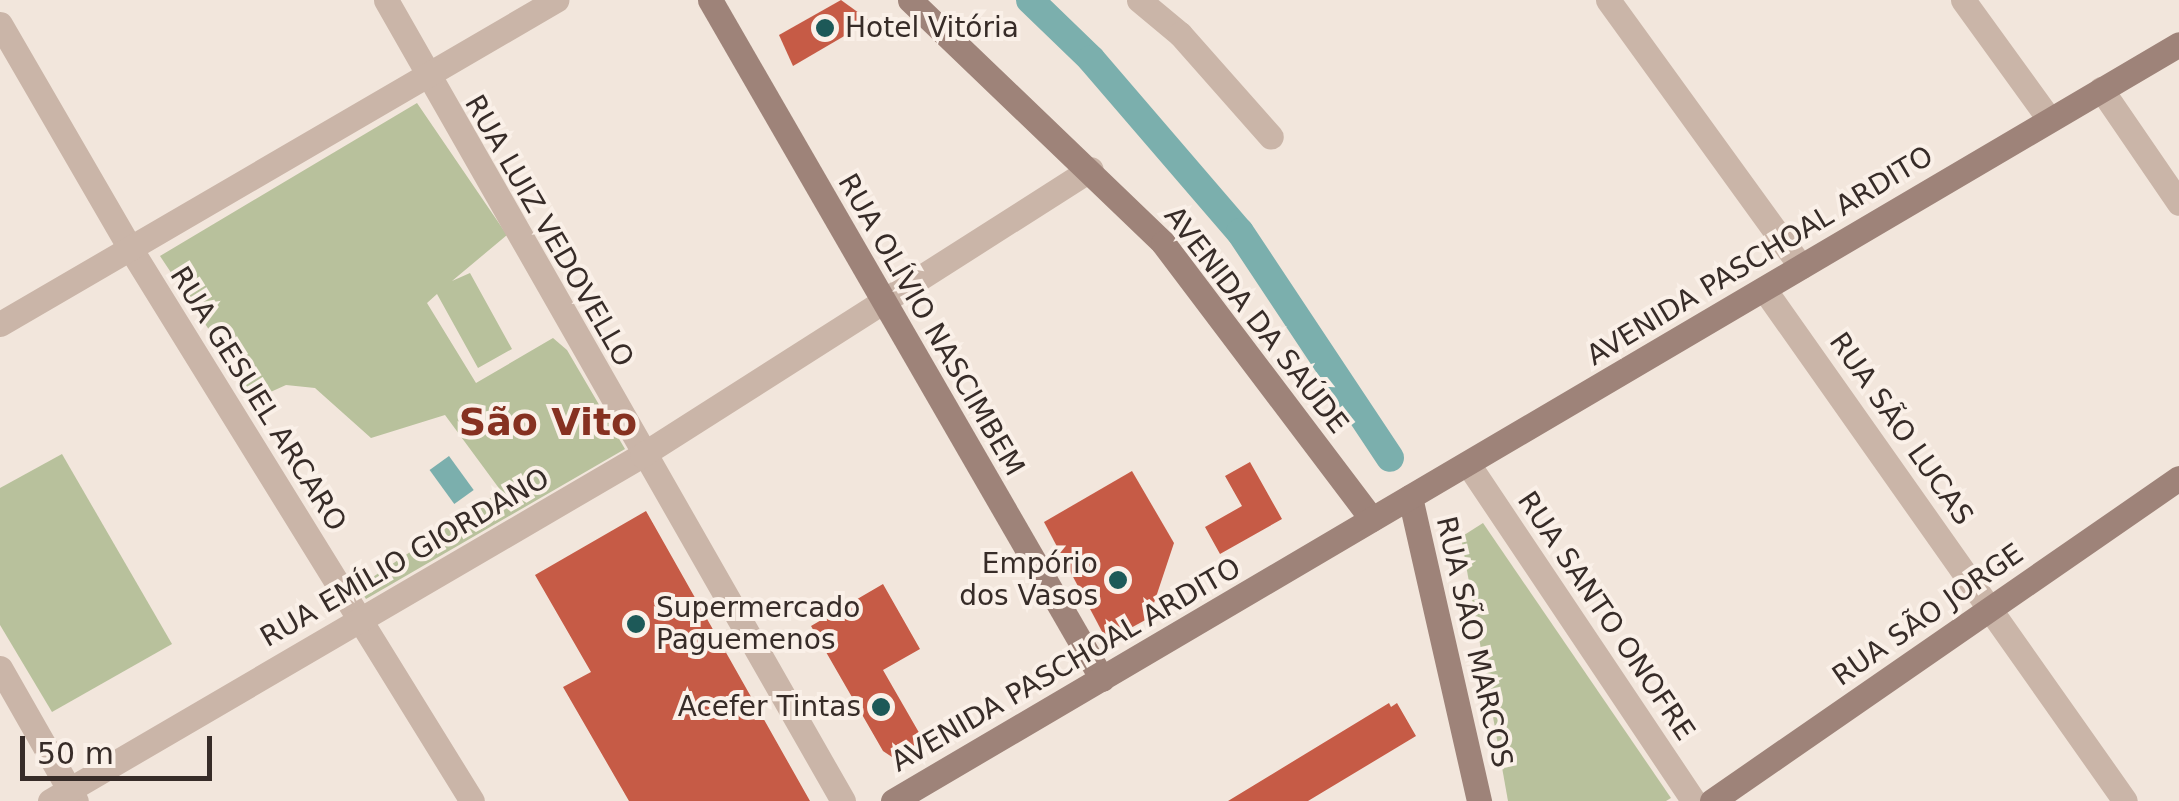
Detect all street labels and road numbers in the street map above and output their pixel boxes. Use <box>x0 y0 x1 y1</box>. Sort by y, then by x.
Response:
street label: RUA LUIZ VEDOVELLO <box>457 89 641 373</box>
street label: AVENIDA PASCHOAL ARDITO <box>1581 139 1939 373</box>
street label: RUA OLÍVIO NASCIMBEM <box>831 168 1031 482</box>
street label: AVENIDA DA SAÚDE <box>1157 200 1355 440</box>
street label: RUA GESUEL ARCARO <box>163 261 353 537</box>
street label: RUA SÃO LUCAS <box>1822 326 1980 532</box>
street label: RUA EMÍLIO GIORDANO <box>255 462 555 654</box>
street label: RUA SANTO ONOFRE <box>1510 485 1702 747</box>
street label: RUA SÃO MARCOS <box>1429 513 1519 771</box>
street label: RUA SÃO JORGE <box>1826 537 2030 693</box>
street label: AVENIDA PASCHOAL ARDITO <box>885 551 1247 779</box>

